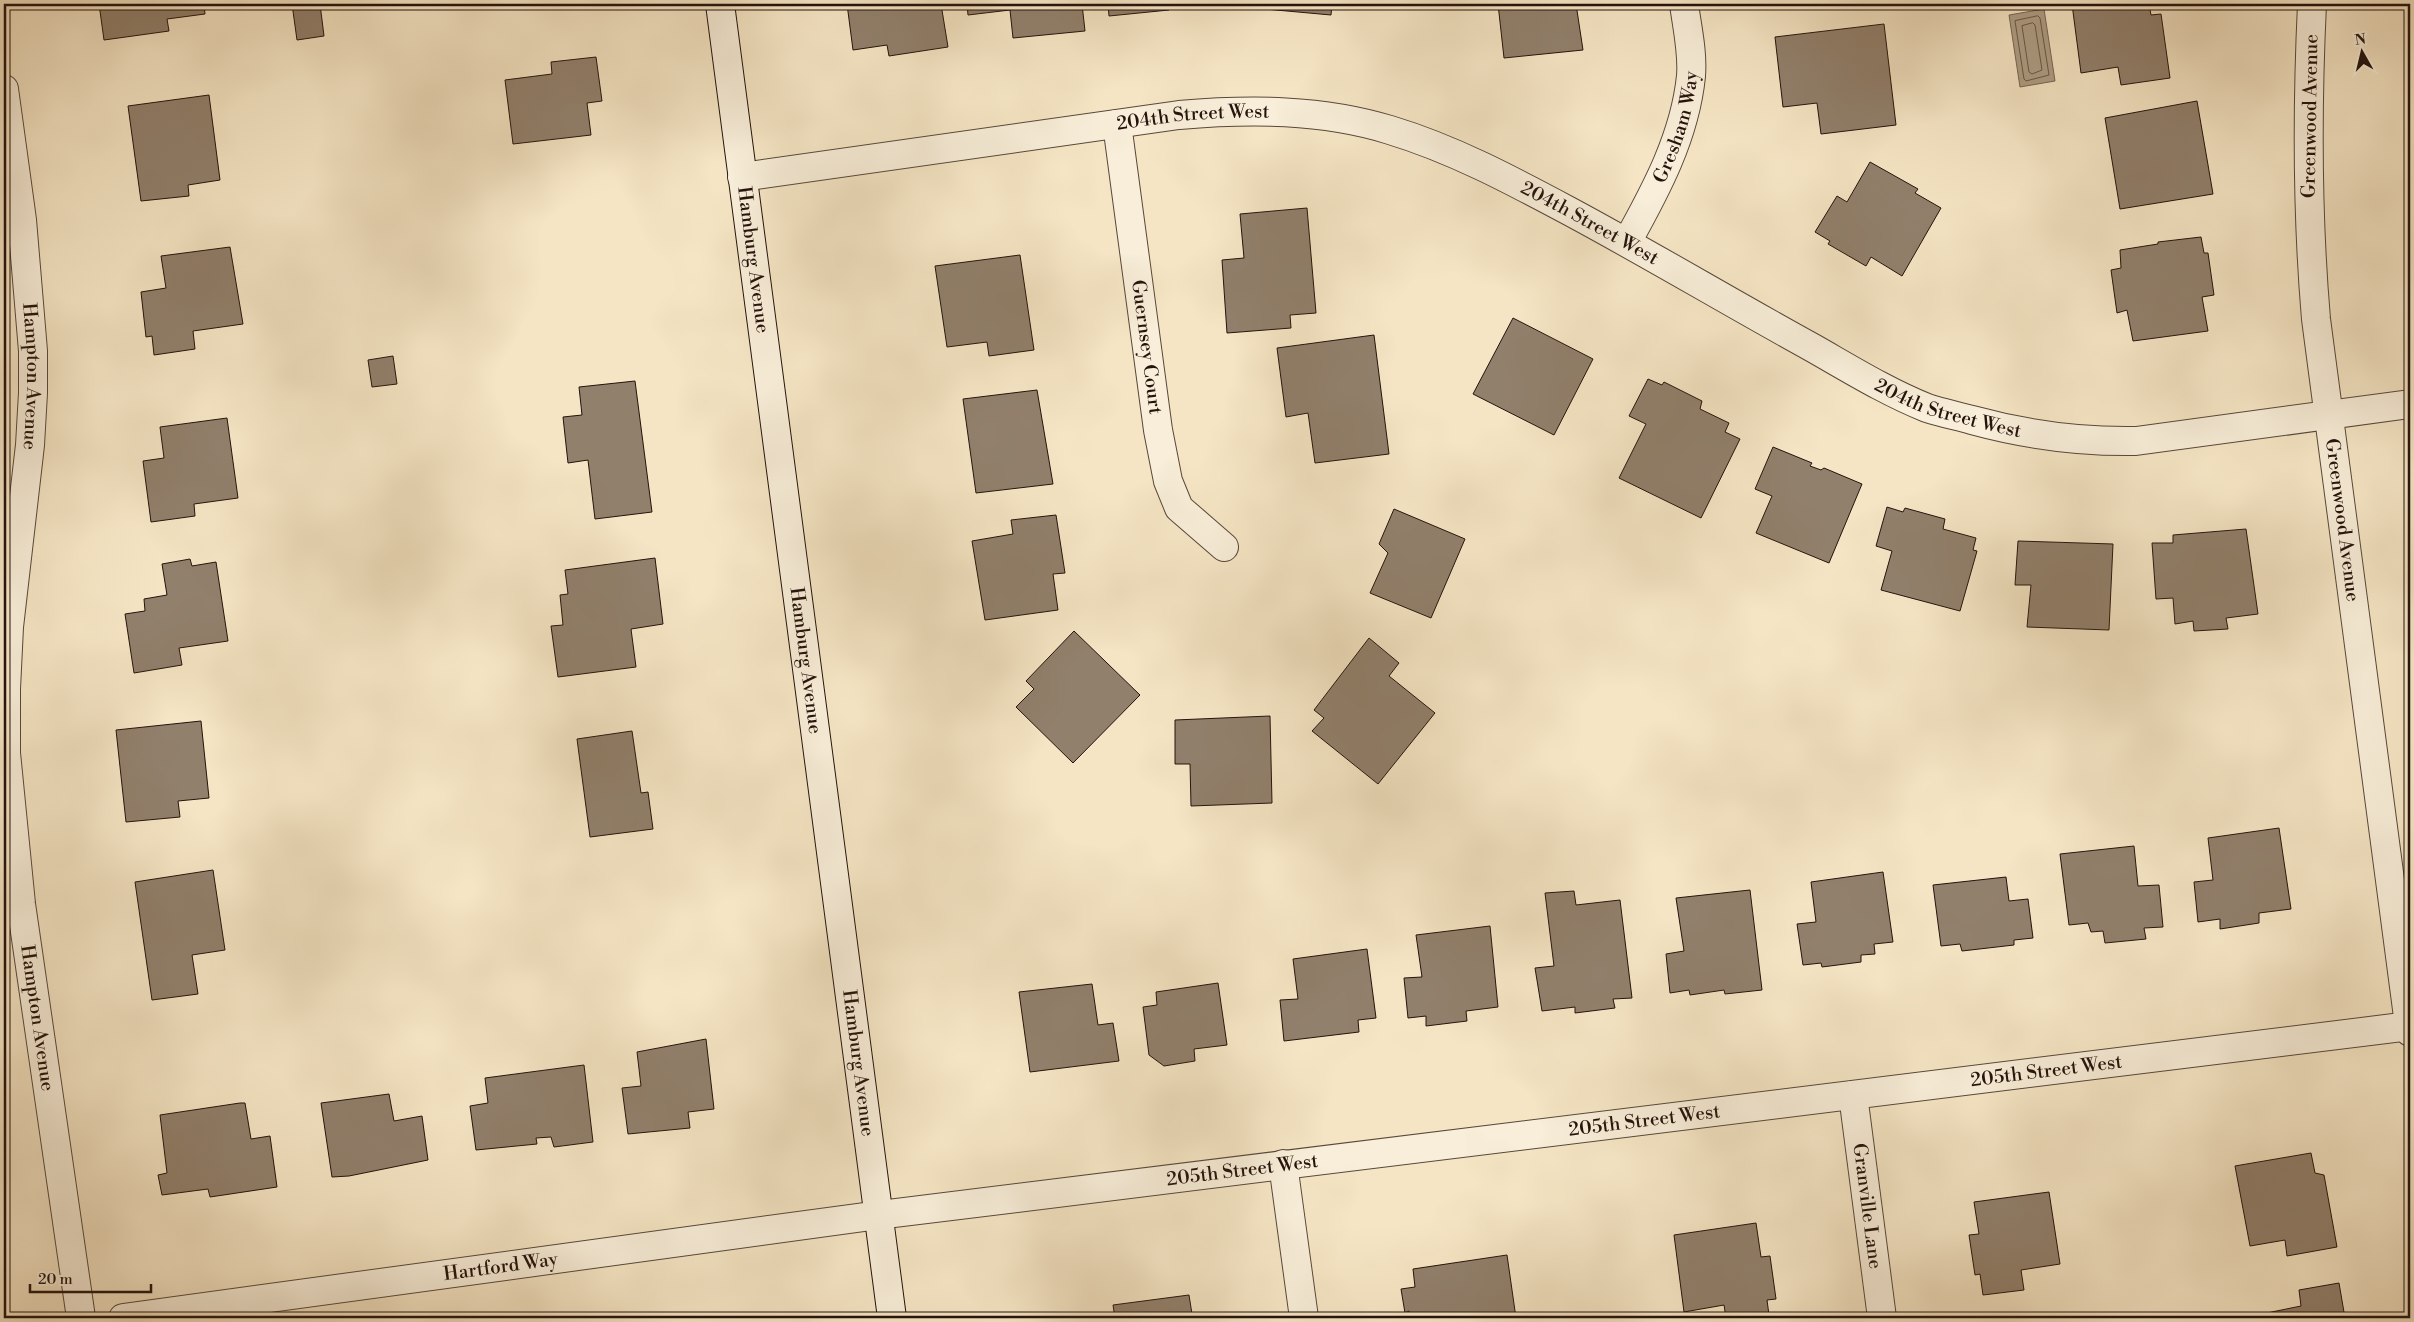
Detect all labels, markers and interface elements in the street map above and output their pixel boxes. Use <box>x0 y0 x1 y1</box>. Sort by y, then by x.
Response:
north arrow <box>2336 28 2386 78</box>
text: N <box>2354 30 2367 50</box>
street label: Greenwood Avenue <box>2297 34 2323 198</box>
street label: Gresham Way <box>1648 69 1703 187</box>
street label: 204th Street West <box>1115 100 1270 136</box>
street label: 204th Street West <box>1517 176 1663 270</box>
street label: Hamburg Avenue <box>732 185 775 335</box>
street label: Guernsey Court <box>1126 278 1168 416</box>
street label: Hampton Avenue <box>17 302 45 451</box>
street label: 204th Street West <box>1870 373 2024 443</box>
street label: Greenwood Avenue <box>2320 437 2365 603</box>
street label: Hamburg Avenue <box>784 586 827 735</box>
street label: Hampton Avenue <box>15 943 60 1093</box>
street label: Hamburg Avenue <box>837 988 880 1138</box>
street label: 205th Street West <box>1969 1050 2124 1092</box>
street label: 205th Street West <box>1567 1099 1722 1142</box>
street label: Granville Lane <box>1847 1142 1888 1270</box>
street label: 205th Street West <box>1165 1149 1320 1191</box>
street label: Hartford Way <box>442 1247 560 1286</box>
scale bar <box>30 1262 151 1294</box>
text: 20 m <box>38 1270 73 1289</box>

